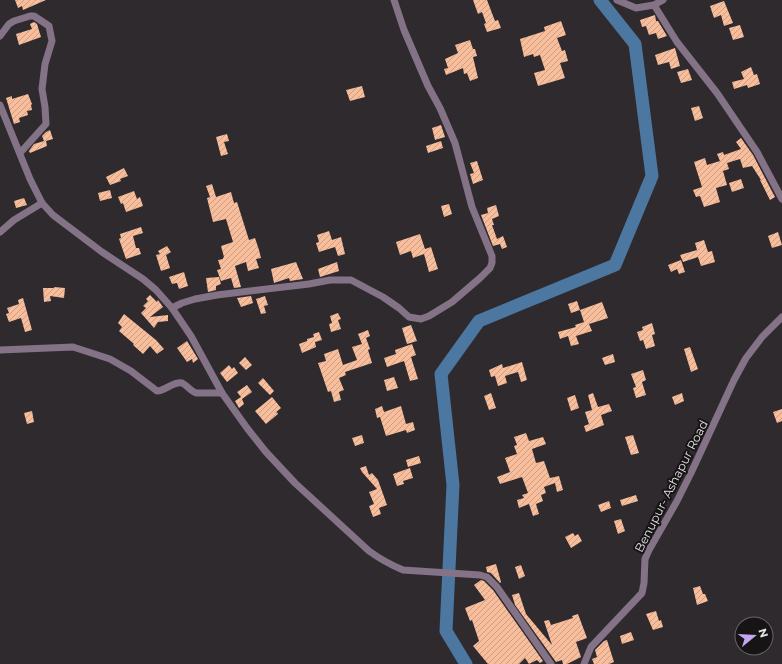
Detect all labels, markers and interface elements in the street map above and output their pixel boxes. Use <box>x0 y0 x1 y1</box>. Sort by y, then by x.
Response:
street label: Benupur- Ashapur Road <box>631 417 711 555</box>
north arrow <box>734 616 774 656</box>
text: N <box>755 627 772 639</box>

